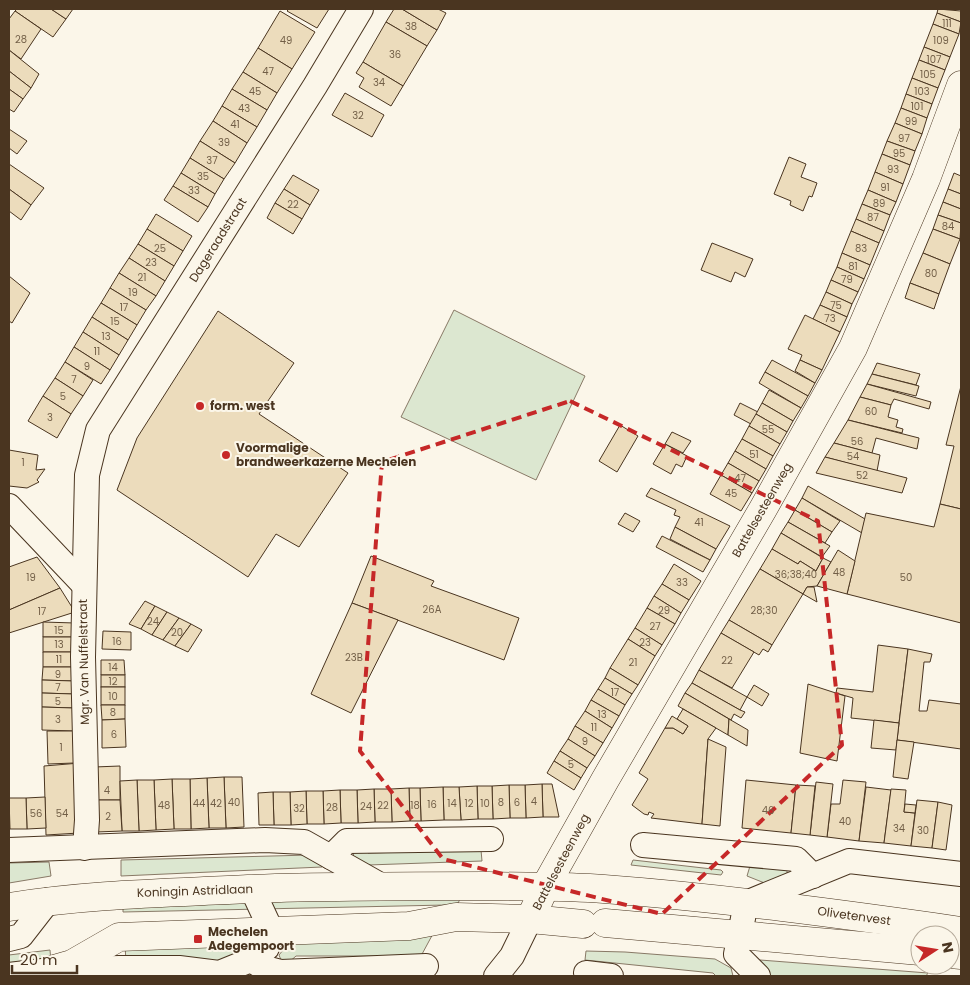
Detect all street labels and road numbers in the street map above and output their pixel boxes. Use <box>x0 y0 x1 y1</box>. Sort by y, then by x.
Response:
street label: Dageraadstraat <box>185 194 250 285</box>
street label: Battelsesteenweg <box>727 459 796 560</box>
street label: Mgr. Van Nuffelstraat <box>74 599 93 725</box>
street label: Battelsesteenweg <box>528 811 593 913</box>
street label: Koningin Astridlaan <box>137 880 253 901</box>
street label: Olivetenvest <box>816 902 892 929</box>

